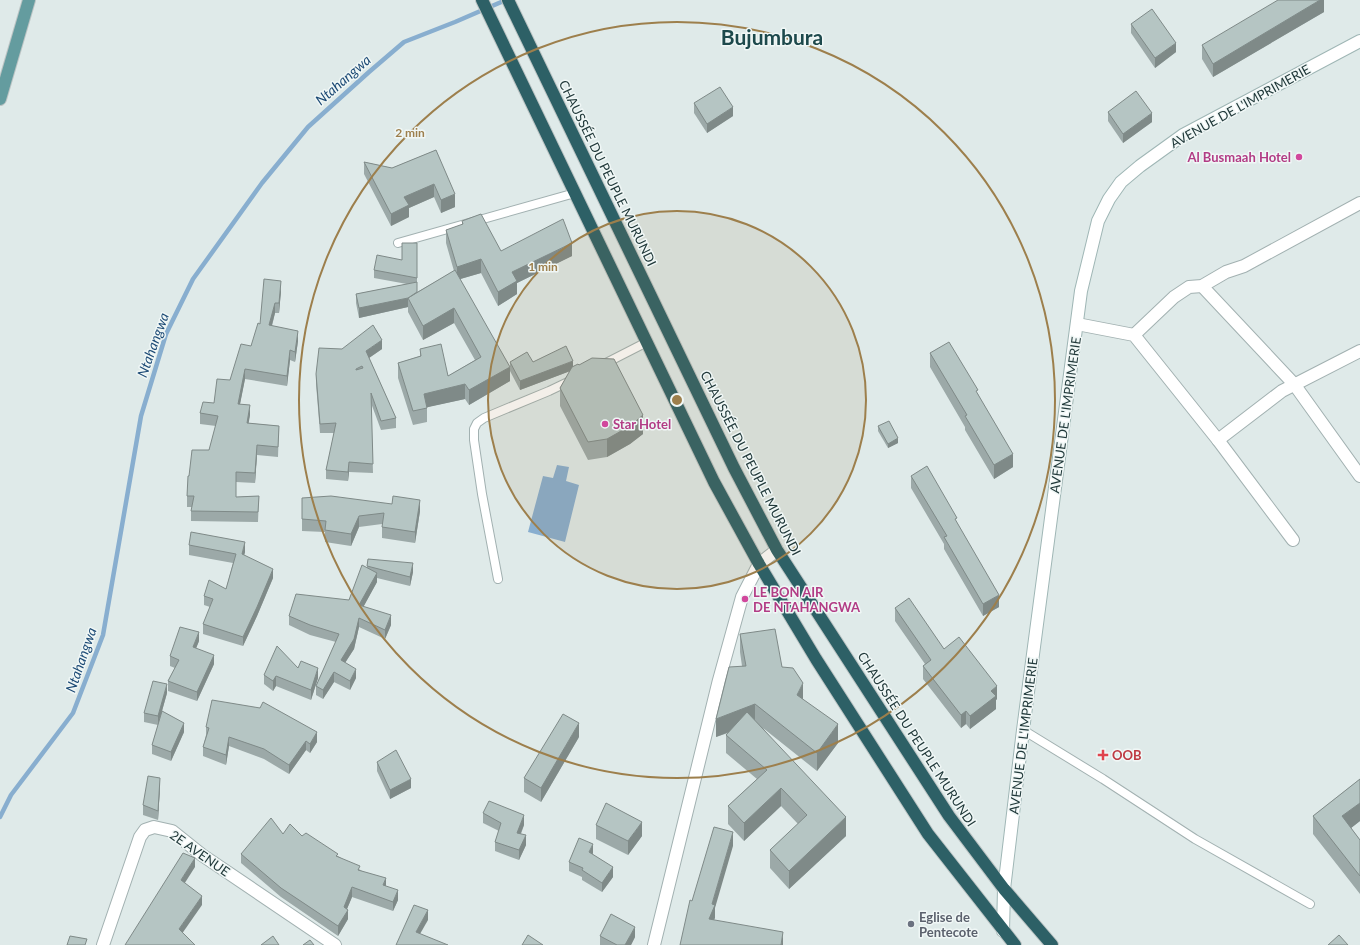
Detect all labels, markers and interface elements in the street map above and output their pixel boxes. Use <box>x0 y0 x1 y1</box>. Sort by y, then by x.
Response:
district label: Bujumbura <box>721 24 823 49</box>
water label: Ntahangwa <box>312 51 374 108</box>
street label: AVENUE DE L'IMPRIMERIE <box>1167 61 1313 151</box>
street label: CHAUSSÉE DU PEUPLE MURUNDI <box>556 77 660 269</box>
text: 2 min <box>395 125 425 140</box>
place label: Al Busmaah Hotel <box>1186 149 1291 165</box>
marker: Al Busmaah Hotel <box>1294 152 1304 162</box>
text: 1 min <box>528 259 558 274</box>
water label: Ntahangwa <box>133 310 172 380</box>
street label: AVENUE DE L'IMPRIMERIE <box>1046 336 1084 494</box>
street label: CHAUSSÉE DU PEUPLE MURUNDI <box>697 368 805 558</box>
centre of rings <box>670 393 684 407</box>
place label: Star Hotel <box>613 416 671 432</box>
marker: Star Hotel <box>600 419 610 429</box>
place label: LE BON AIR DE NTAHANGWA <box>753 584 861 615</box>
marker: LE BON AIR DE NTAHANGWA <box>740 594 750 604</box>
water label: Ntahangwa <box>61 625 100 695</box>
street label: CHAUSSÉE DU PEUPLE MURUNDI <box>854 649 980 829</box>
street label: AVENUE DE L'IMPRIMERIE <box>1005 657 1041 815</box>
place label: OOB <box>1112 747 1142 763</box>
marker: OOB <box>1097 749 1109 761</box>
street label: 2E AVENUE <box>167 827 233 879</box>
place label: Eglise de Pentecote <box>919 909 978 940</box>
marker: Eglise de Pentecote <box>906 919 916 929</box>

